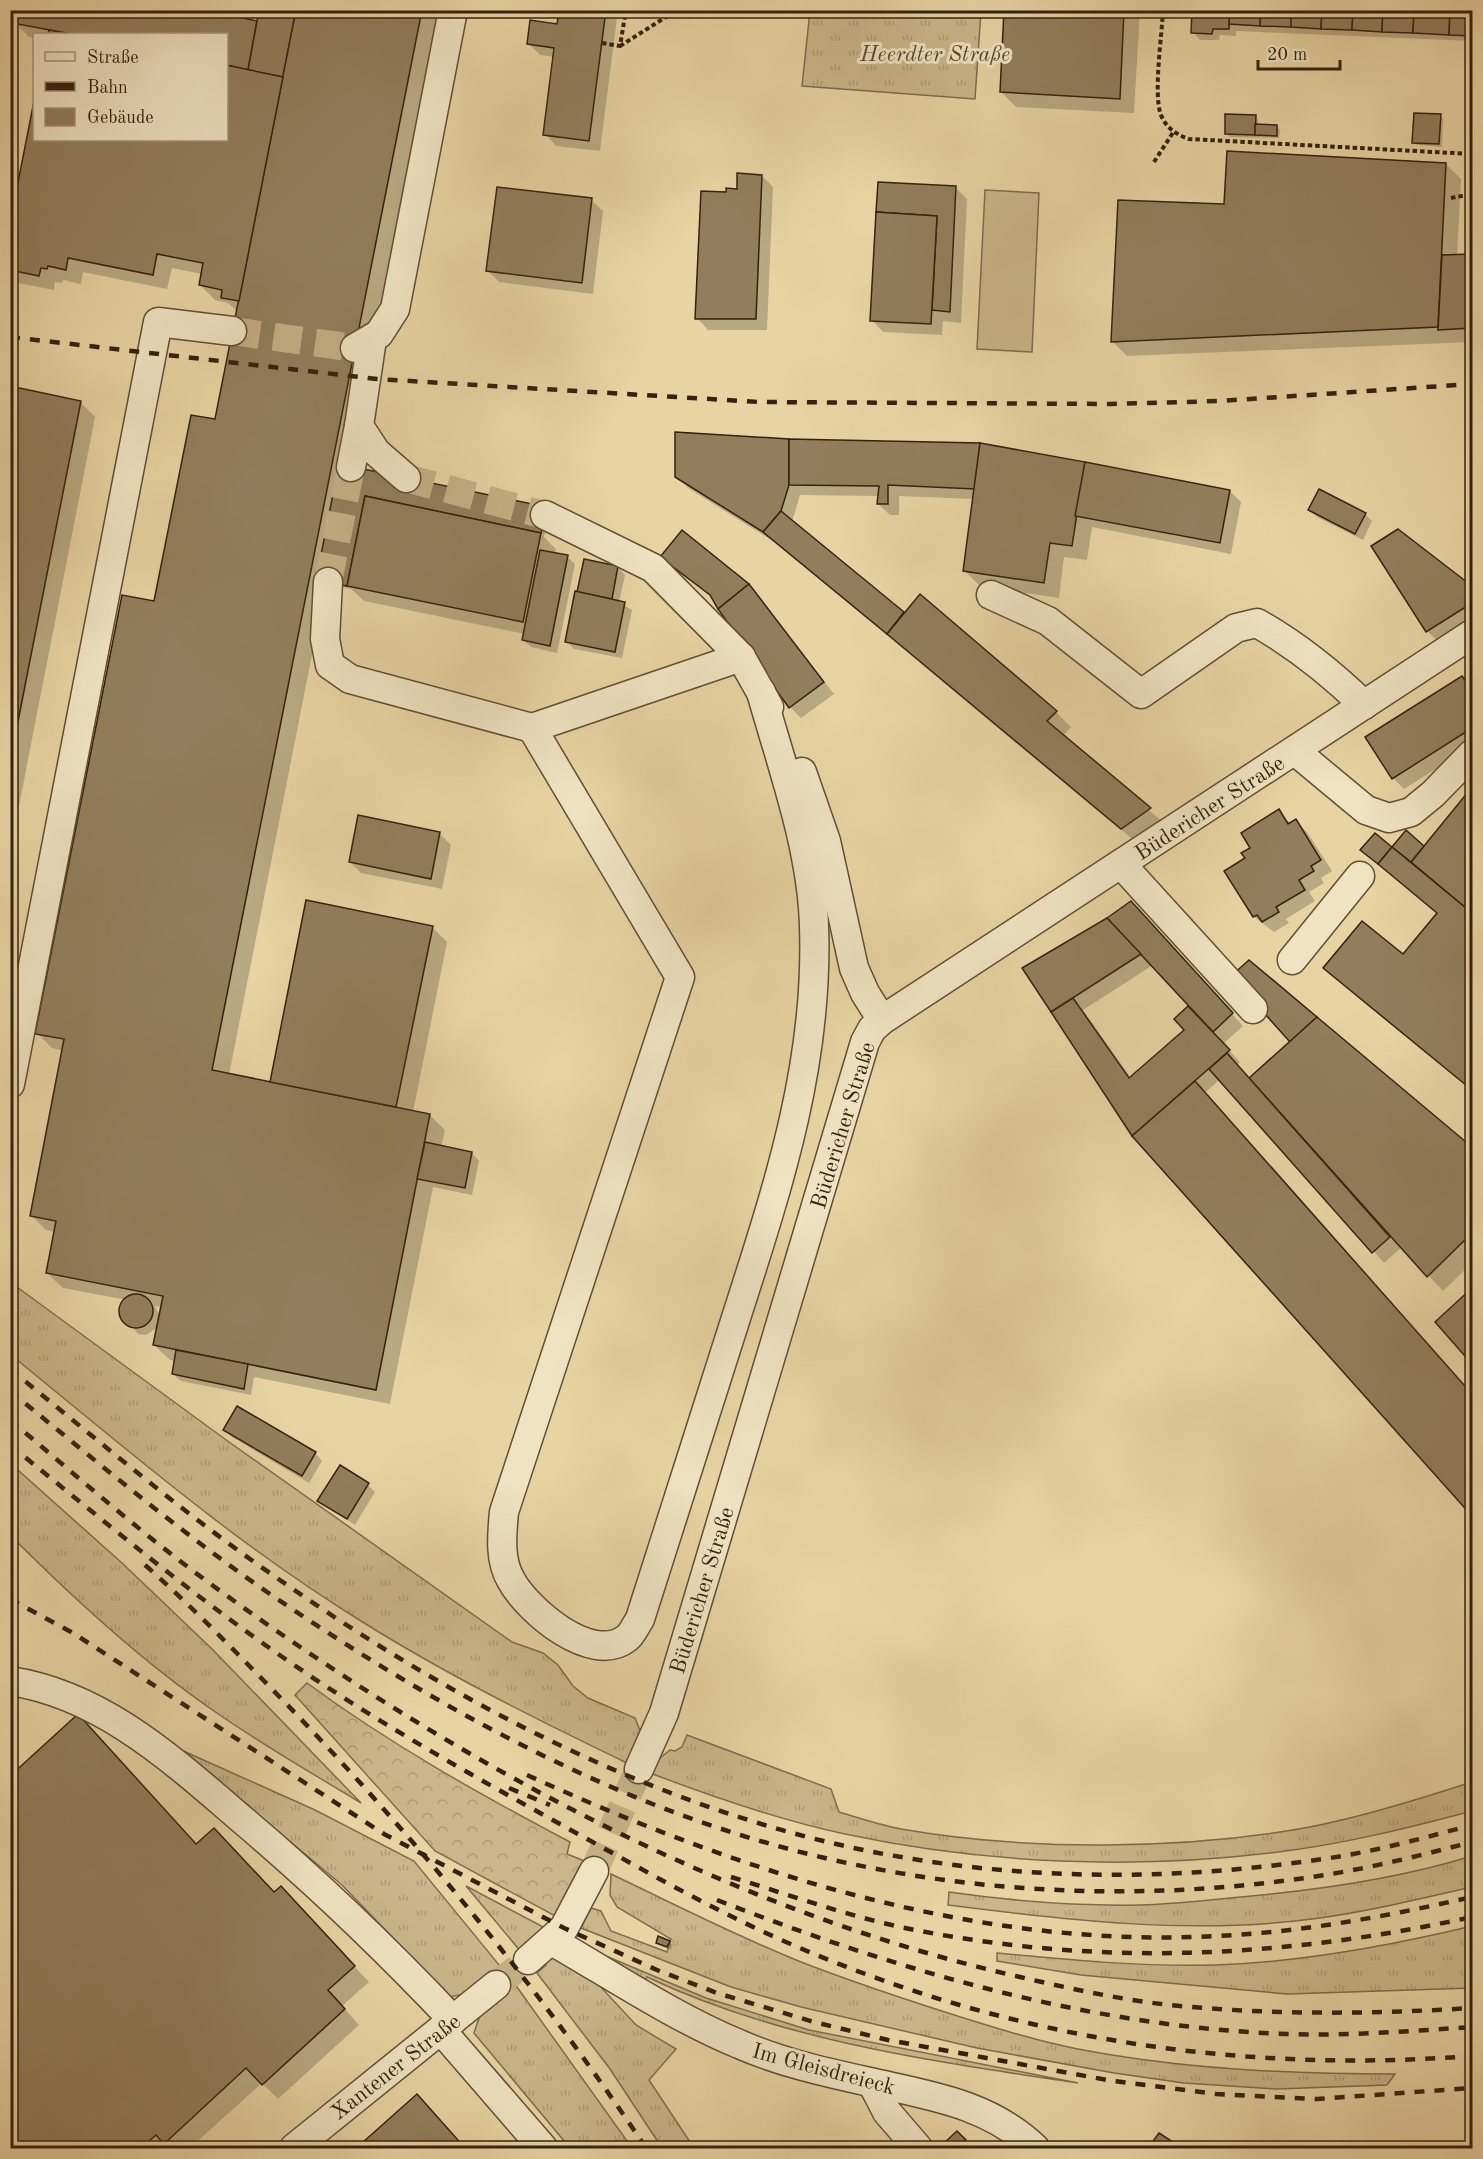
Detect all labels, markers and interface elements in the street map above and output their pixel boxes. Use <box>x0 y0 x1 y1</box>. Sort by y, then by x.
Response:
legend <box>33 33 228 141</box>
scale bar <box>1258 33 1340 71</box>
park label: Heerdter Straße <box>859 44 1010 66</box>
text: 20 m <box>1267 46 1307 64</box>
text: Straße <box>87 49 138 67</box>
text: Bahn <box>87 79 128 97</box>
text: Gebäude <box>87 109 154 127</box>
street label: Büdericher Straße <box>1131 752 1289 865</box>
street label: Büdericher Straße <box>808 1040 880 1212</box>
street label: Büdericher Straße <box>667 1505 739 1677</box>
street label: Xantener Straße <box>328 2011 465 2125</box>
street label: Im Gleisdreieck <box>749 2040 898 2100</box>

